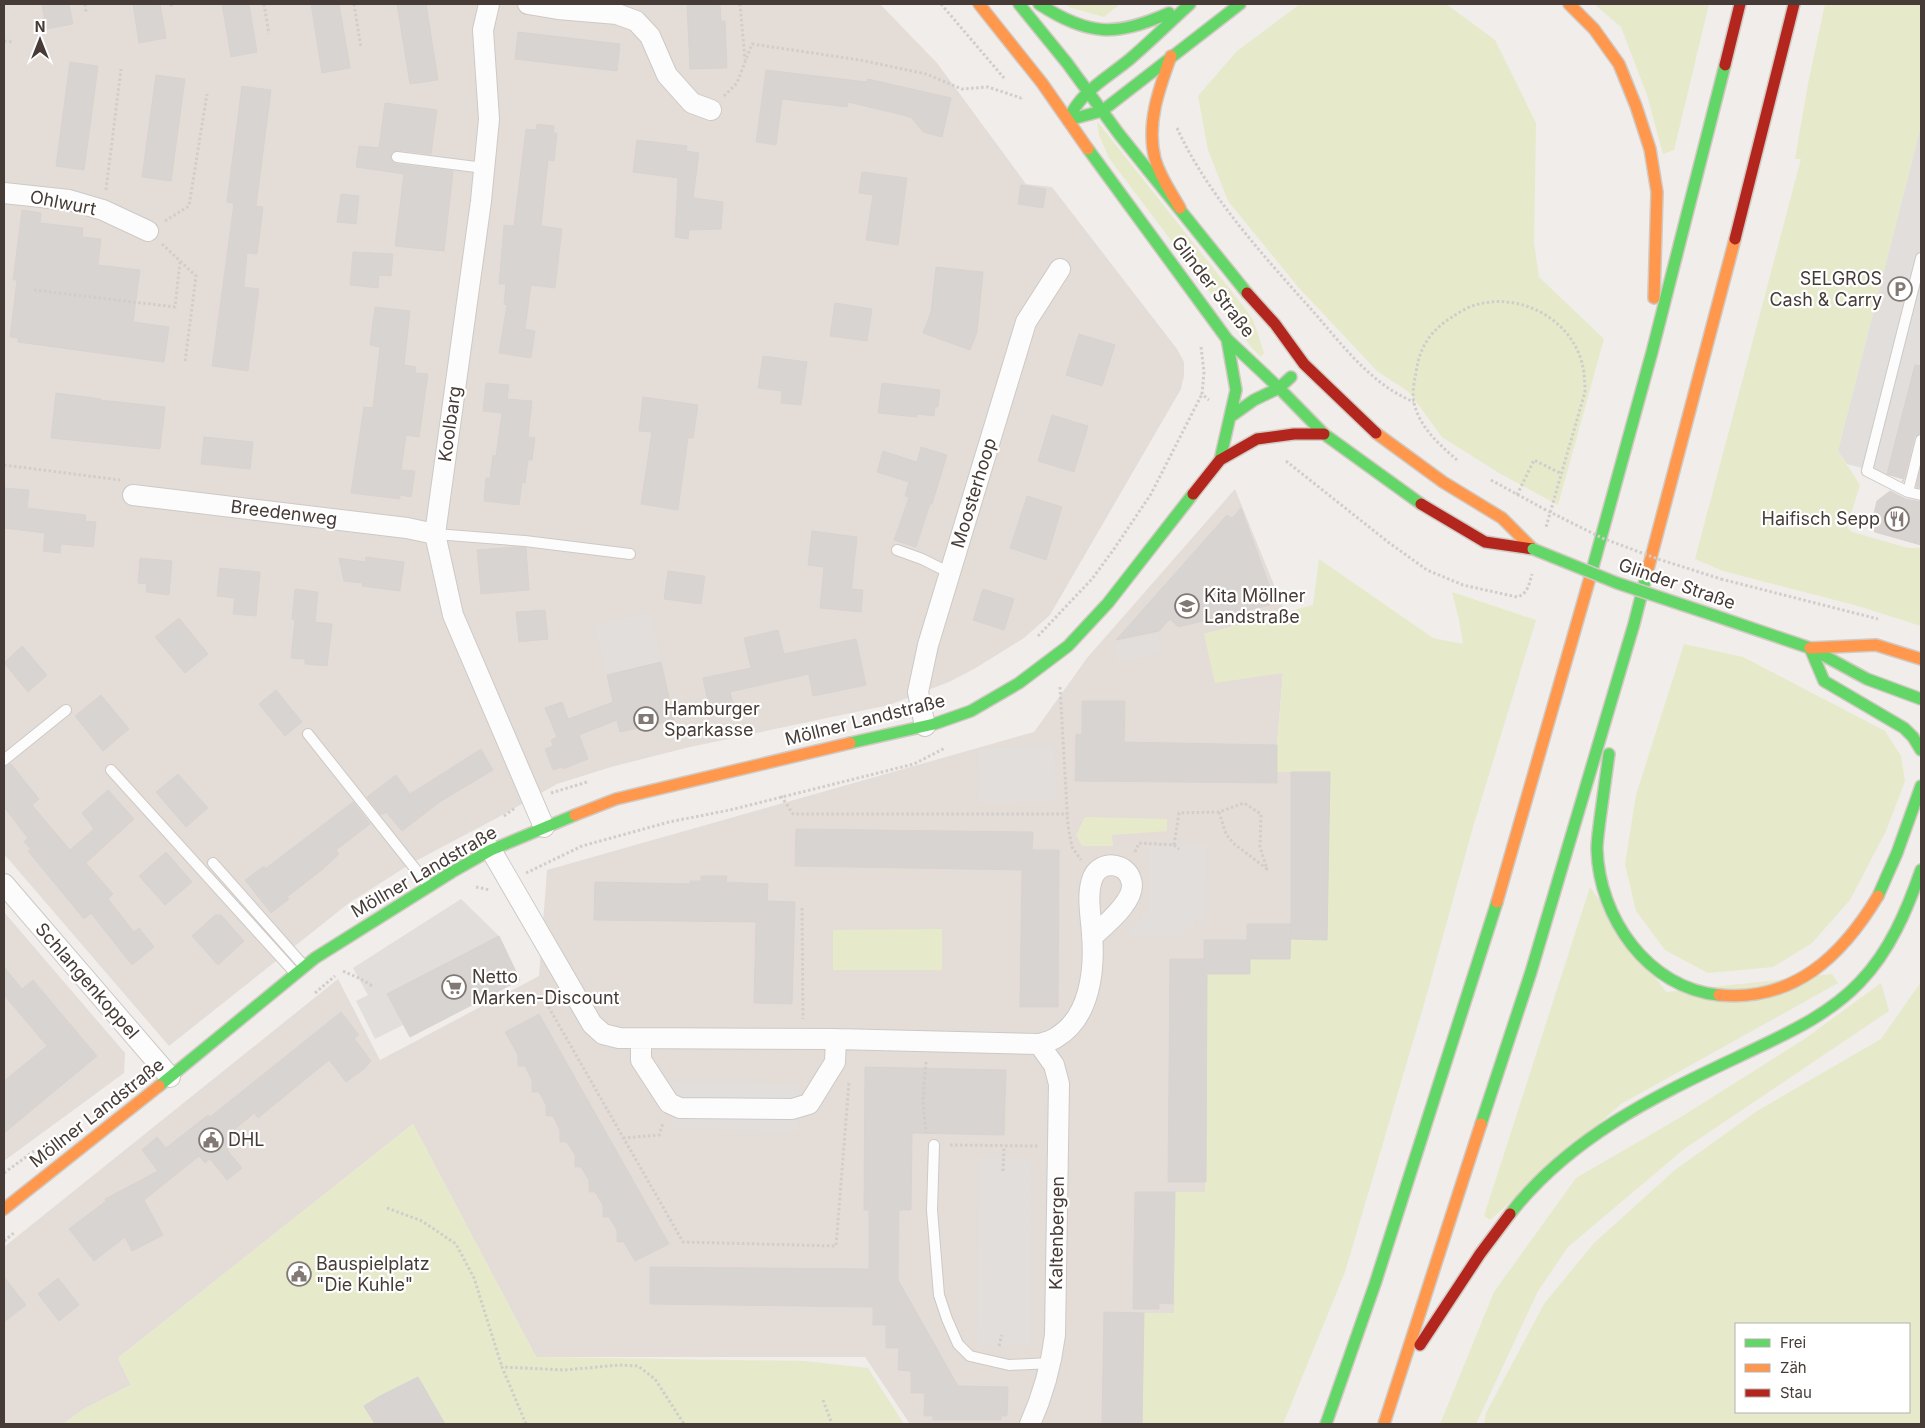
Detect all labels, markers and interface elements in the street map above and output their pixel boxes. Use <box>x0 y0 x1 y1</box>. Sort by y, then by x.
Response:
north arrow <box>15 15 65 65</box>
text: N <box>35 18 45 35</box>
street label: Ohlwurt <box>28 186 98 219</box>
street label: Glinder Straße <box>1168 232 1259 341</box>
place label: SELGROS Cash & Carry <box>1769 268 1882 310</box>
parking icon: SELGROS Cash & Carry <box>1887 276 1913 302</box>
street label: Koolbarg <box>434 385 465 463</box>
street label: Moosterhoop <box>947 435 1000 550</box>
street label: Breedenweg <box>230 496 339 529</box>
restaurant icon: Haifisch Sepp <box>1884 506 1910 532</box>
place label: Haifisch Sepp <box>1762 508 1880 529</box>
street label: Glinder Straße <box>1616 554 1738 613</box>
place label: Kita Möllner Landstraße <box>1204 585 1306 627</box>
school or university icon: Kita Möllner Landstraße <box>1174 593 1200 619</box>
street label: Möllner Landstraße <box>783 689 947 750</box>
place label: Hamburger Sparkasse <box>664 698 760 740</box>
bank icon: Hamburger Sparkasse <box>633 706 659 732</box>
street label: Möllner Landstraße <box>347 821 500 922</box>
street label: Schlangenkoppel <box>31 918 143 1043</box>
place label: Netto Marken-Discount <box>472 966 620 1008</box>
supermarket icon: Netto Marken-Discount <box>441 974 467 1000</box>
street label: Möllner Landstraße <box>25 1054 168 1172</box>
public building icon: DHL <box>198 1127 224 1153</box>
place label: DHL <box>228 1129 265 1150</box>
street label: Kaltenbergen <box>1045 1176 1068 1290</box>
place label: Bauspielplatz "Die Kuhle" <box>316 1253 430 1295</box>
public building icon: Bauspielplatz "Die Kuhle" <box>286 1261 312 1287</box>
legend <box>1735 1323 1910 1413</box>
text: Frei <box>1780 1333 1806 1352</box>
text: Zäh <box>1780 1358 1807 1377</box>
text: Stau <box>1780 1383 1812 1402</box>

